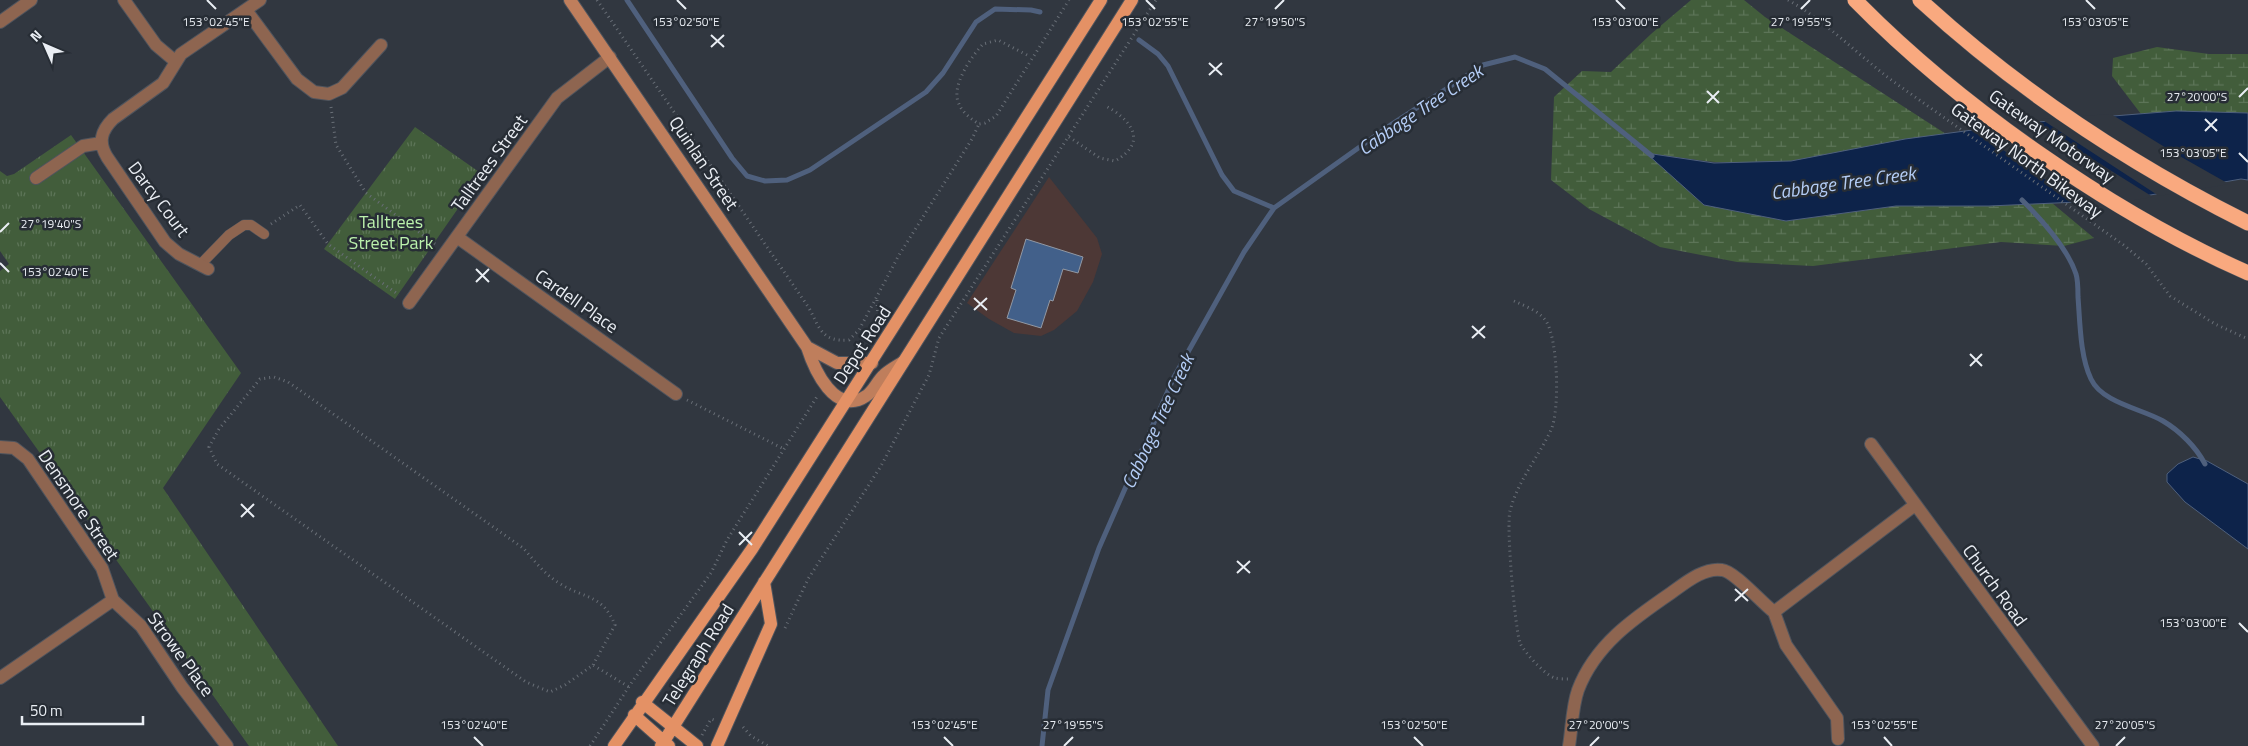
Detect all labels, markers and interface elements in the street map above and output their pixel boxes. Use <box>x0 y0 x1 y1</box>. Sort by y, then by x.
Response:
text: 153°02'45"E <box>182 12 250 31</box>
text: 153°02'50"E <box>652 12 720 31</box>
text: 153°02'55"E <box>1121 12 1189 31</box>
text: 27°19'50"S <box>1245 12 1305 31</box>
text: 153°03'00"E <box>1591 12 1659 31</box>
text: 27°19'55"S <box>1771 12 1831 31</box>
text: 153°03'05"E <box>2061 12 2129 31</box>
north arrow <box>20 20 70 70</box>
text: N <box>25 25 46 46</box>
water label: Cabbage Tree Creek <box>1352 55 1491 162</box>
street label: Gateway Motorway <box>1983 82 2121 190</box>
text: 27°20'00"S <box>2167 87 2227 106</box>
street label: Gateway North Bikeway <box>1945 96 2109 225</box>
street label: Talltrees Street <box>444 108 534 217</box>
street label: Quinlan Street <box>663 111 746 216</box>
text: 153°03'05"E <box>2159 143 2227 162</box>
street label: Darcy Court <box>122 156 197 243</box>
water label: Cabbage Tree Creek <box>1769 157 1920 206</box>
park label: Talltrees Street Park <box>349 208 434 256</box>
text: 27°19'40"S <box>21 214 81 233</box>
text: 153°02'40"E <box>21 262 89 281</box>
street label: Cardell Place <box>530 262 624 340</box>
street label: Depot Road <box>826 300 898 390</box>
water label: Cabbage Tree Creek <box>1113 347 1202 493</box>
street label: Densmore Street <box>32 444 127 566</box>
street label: Church Road <box>1956 538 2034 632</box>
street label: Telegraph Road <box>656 598 740 712</box>
street label: Strowe Place <box>141 606 221 702</box>
text: 153°03'00"E <box>2159 613 2227 632</box>
scale bar <box>22 694 144 726</box>
text: 50 m <box>30 699 63 722</box>
text: 153°02'40"E <box>440 715 508 734</box>
text: 153°02'45"E <box>910 715 978 734</box>
text: 27°19'55"S <box>1043 715 1103 734</box>
text: 153°02'50"E <box>1380 715 1448 734</box>
text: 27°20'00"S <box>1569 715 1629 734</box>
text: 153°02'55"E <box>1850 715 1918 734</box>
text: 27°20'05"S <box>2095 715 2155 734</box>

